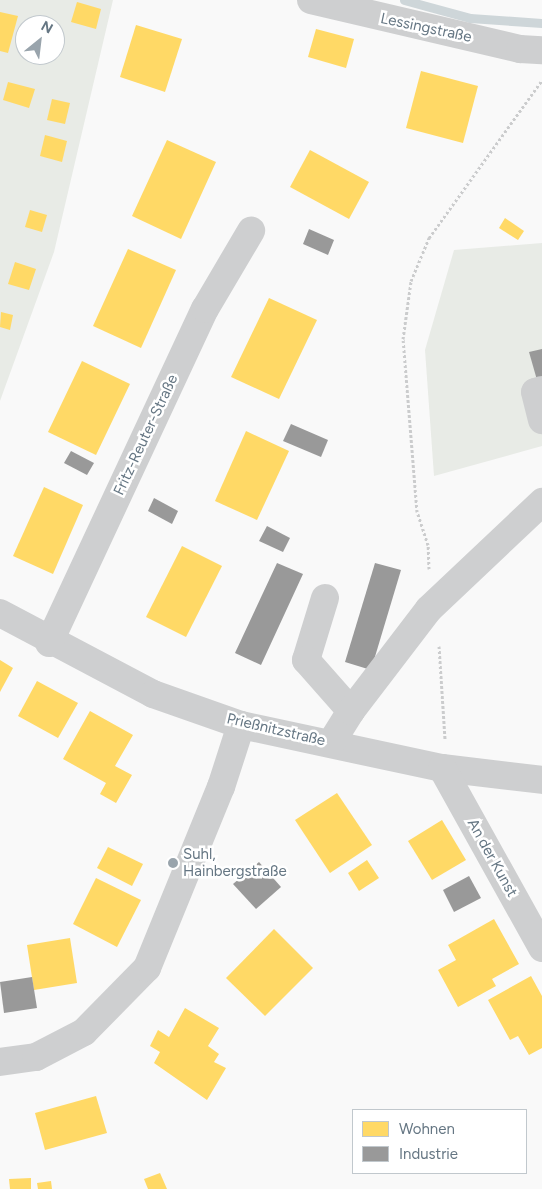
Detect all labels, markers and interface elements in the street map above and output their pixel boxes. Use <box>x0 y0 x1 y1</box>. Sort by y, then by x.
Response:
street label: Lessingstraße <box>379 10 473 46</box>
north arrow <box>15 15 65 65</box>
text: N <box>38 17 56 37</box>
street label: Fritz-Reuter-Straße <box>110 372 182 498</box>
street label: Prießnitzstraße <box>225 710 327 750</box>
street label: An der Kunst <box>463 816 521 900</box>
place label: Suhl, Hainbergstraße <box>183 845 287 880</box>
marker: Suhl, Hainbergstraße <box>167 857 179 869</box>
legend <box>352 1109 527 1174</box>
text: Wohnen <box>399 1120 455 1138</box>
text: Industrie <box>399 1145 458 1163</box>

